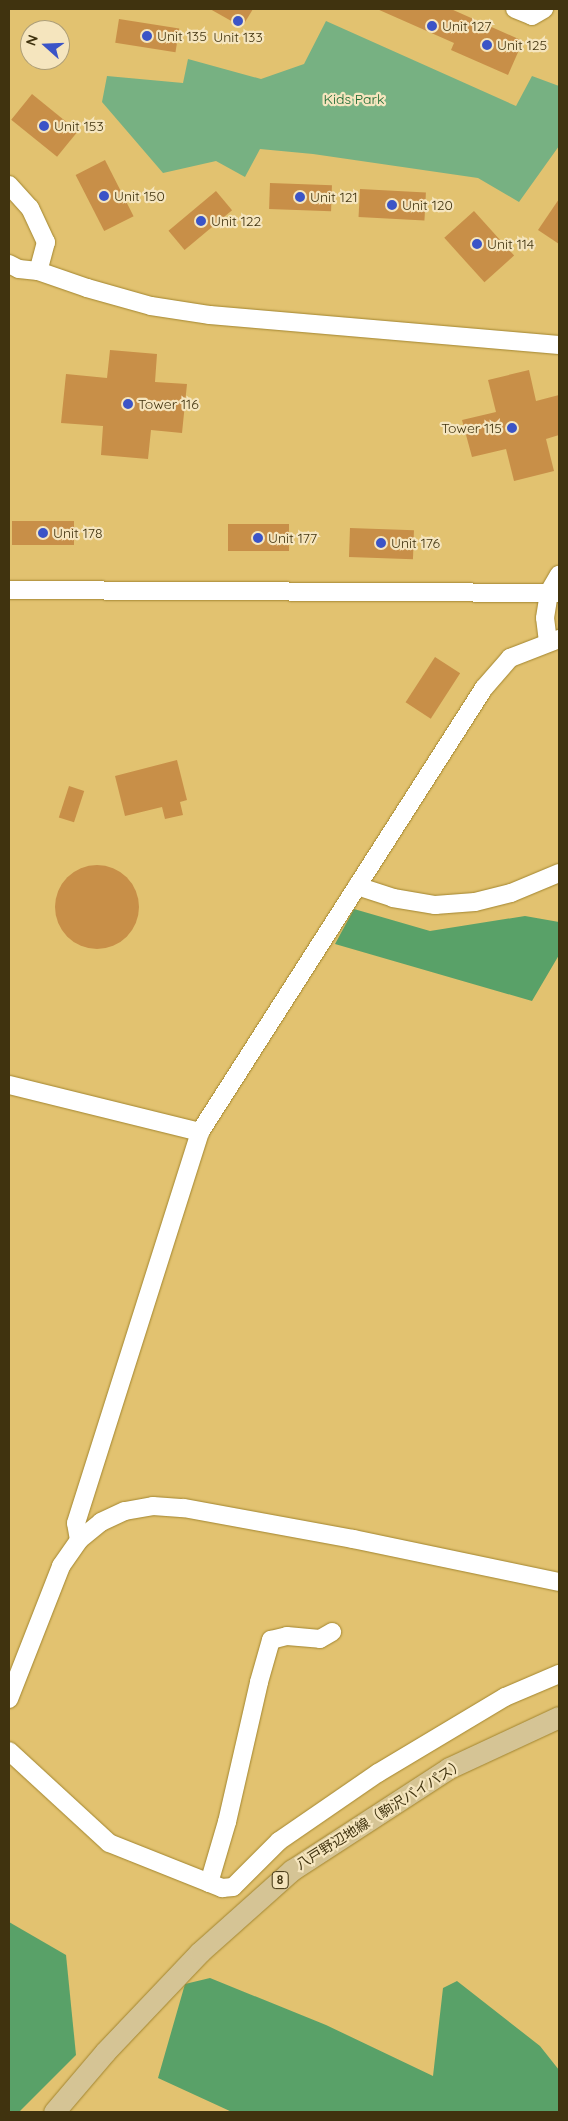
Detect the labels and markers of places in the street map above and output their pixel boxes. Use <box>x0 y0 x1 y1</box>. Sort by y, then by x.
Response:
marker: Unit 133 <box>232 15 244 27</box>
place label: Unit 127 <box>442 18 491 34</box>
marker: Unit 127 <box>426 20 438 32</box>
place label: Unit 135 <box>157 28 207 44</box>
place label: Unit 133 <box>213 29 263 45</box>
marker: Unit 135 <box>141 30 153 42</box>
place label: Unit 125 <box>497 37 547 53</box>
marker: Unit 125 <box>481 39 493 51</box>
place label: Unit 153 <box>54 118 104 134</box>
marker: Unit 153 <box>38 120 50 132</box>
place label: Unit 150 <box>114 188 165 204</box>
place label: Unit 121 <box>310 189 358 205</box>
marker: Unit 150 <box>98 190 110 202</box>
marker: Unit 121 <box>294 191 306 203</box>
place label: Unit 120 <box>402 197 453 213</box>
marker: Unit 120 <box>386 199 398 211</box>
place label: Unit 122 <box>211 213 261 229</box>
marker: Unit 122 <box>195 215 207 227</box>
place label: Unit 114 <box>487 236 534 252</box>
marker: Unit 114 <box>471 238 483 250</box>
place label: Tower 116 <box>138 396 199 412</box>
marker: Tower 116 <box>122 398 134 410</box>
place label: Tower 115 <box>441 420 502 436</box>
marker: Tower 115 <box>506 422 518 434</box>
place label: Unit 178 <box>53 525 103 541</box>
marker: Unit 178 <box>37 527 49 539</box>
place label: Unit 177 <box>268 530 317 546</box>
marker: Unit 177 <box>252 532 264 544</box>
place label: Unit 176 <box>391 535 440 551</box>
marker: Unit 176 <box>375 537 387 549</box>

